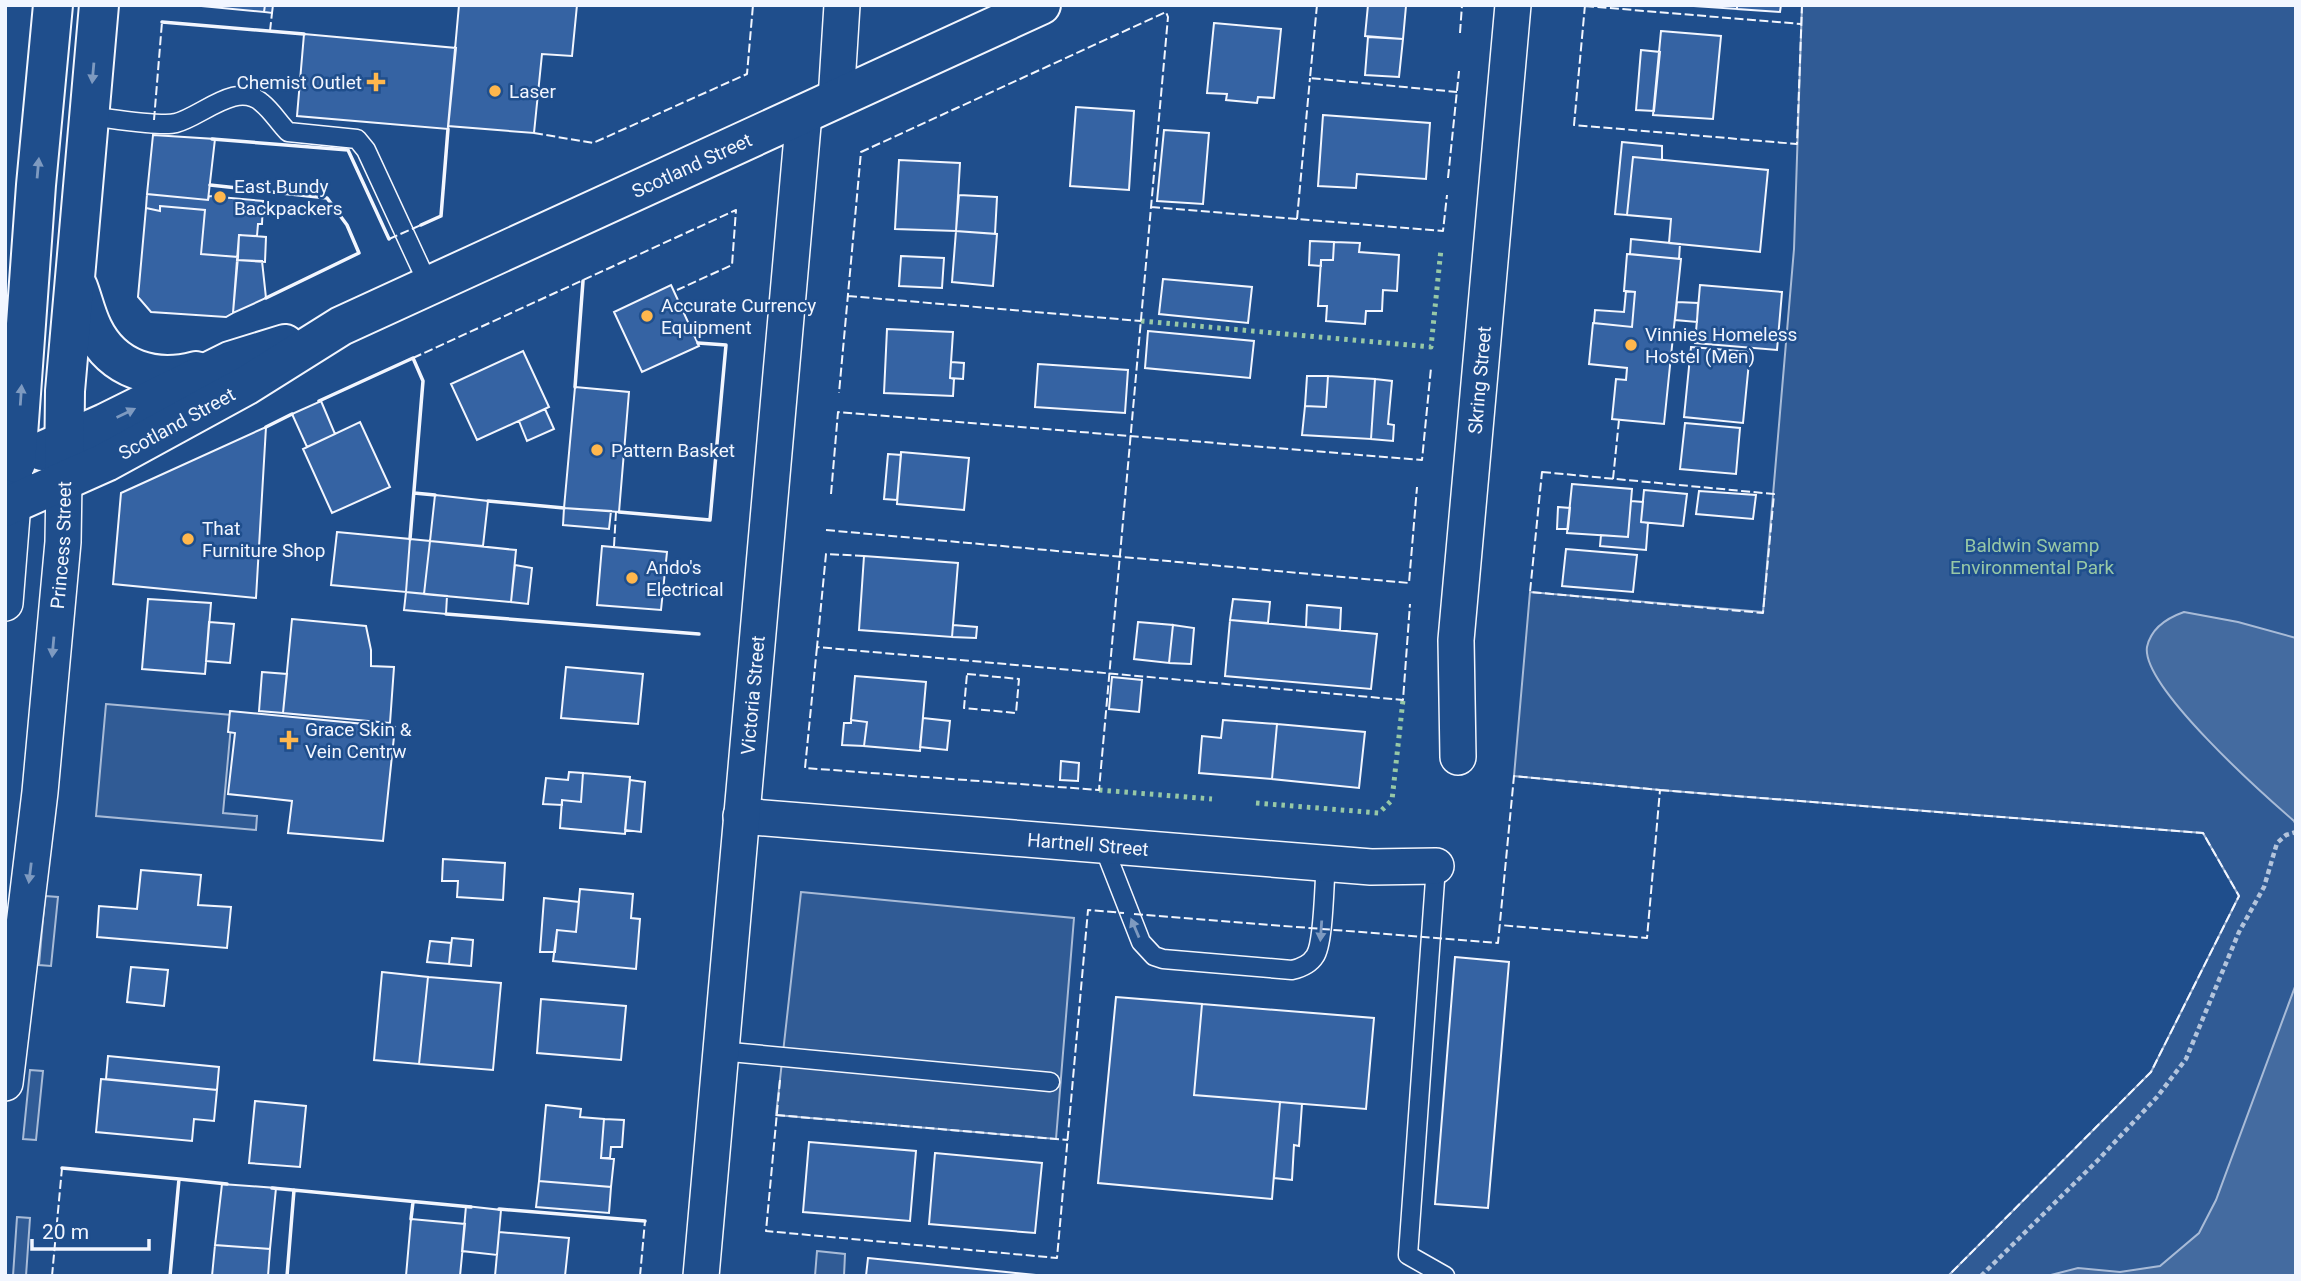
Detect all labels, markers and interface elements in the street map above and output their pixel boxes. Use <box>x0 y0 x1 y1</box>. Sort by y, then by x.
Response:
one-way arrow <box>87 62 98 84</box>
place label: Chemist Outlet <box>236 71 362 94</box>
marker: Chemist Outlet <box>368 74 384 90</box>
place label: Laser <box>509 80 556 103</box>
marker: Laser <box>487 83 503 99</box>
street label: Scotland Street <box>628 128 755 203</box>
one-way arrow <box>32 157 43 179</box>
place label: East Bundy Backpackers <box>234 175 342 220</box>
marker: East Bundy Backpackers <box>212 189 228 205</box>
place label: Accurate Currency Equipment <box>661 294 816 339</box>
marker: Accurate Currency Equipment <box>639 308 655 324</box>
place label: Vinnies Homeless Hostel (Men) <box>1645 323 1797 368</box>
street label: Skring Street <box>1463 325 1496 435</box>
marker: Vinnies Homeless Hostel (Men) <box>1623 337 1639 353</box>
street label: Scotland Street <box>114 382 239 465</box>
one-way arrow <box>16 384 27 406</box>
one-way arrow <box>116 407 136 419</box>
place label: Pattern Basket <box>611 439 735 462</box>
marker: Pattern Basket <box>589 442 605 458</box>
street label: Princess Street <box>45 481 75 610</box>
place label: That Furniture Shop <box>202 517 325 562</box>
marker: That Furniture Shop <box>180 531 196 547</box>
park label: Baldwin Swamp Environmental Park <box>1950 534 2114 579</box>
place label: Ando's Electrical <box>646 556 724 601</box>
marker: Ando's Electrical <box>624 570 640 586</box>
street label: Victoria Street <box>736 635 769 756</box>
one-way arrow <box>47 636 58 658</box>
place label: Grace Skin & Vein Centrw <box>305 718 412 763</box>
marker: Grace Skin & Vein Centrw <box>279 730 299 750</box>
street label: Hartnell Street <box>1026 828 1149 860</box>
one-way arrow <box>25 862 36 884</box>
one-way arrow <box>1129 917 1140 938</box>
one-way arrow <box>1315 920 1326 942</box>
scale bar <box>32 1208 149 1252</box>
text: 20 m <box>42 1220 89 1244</box>

